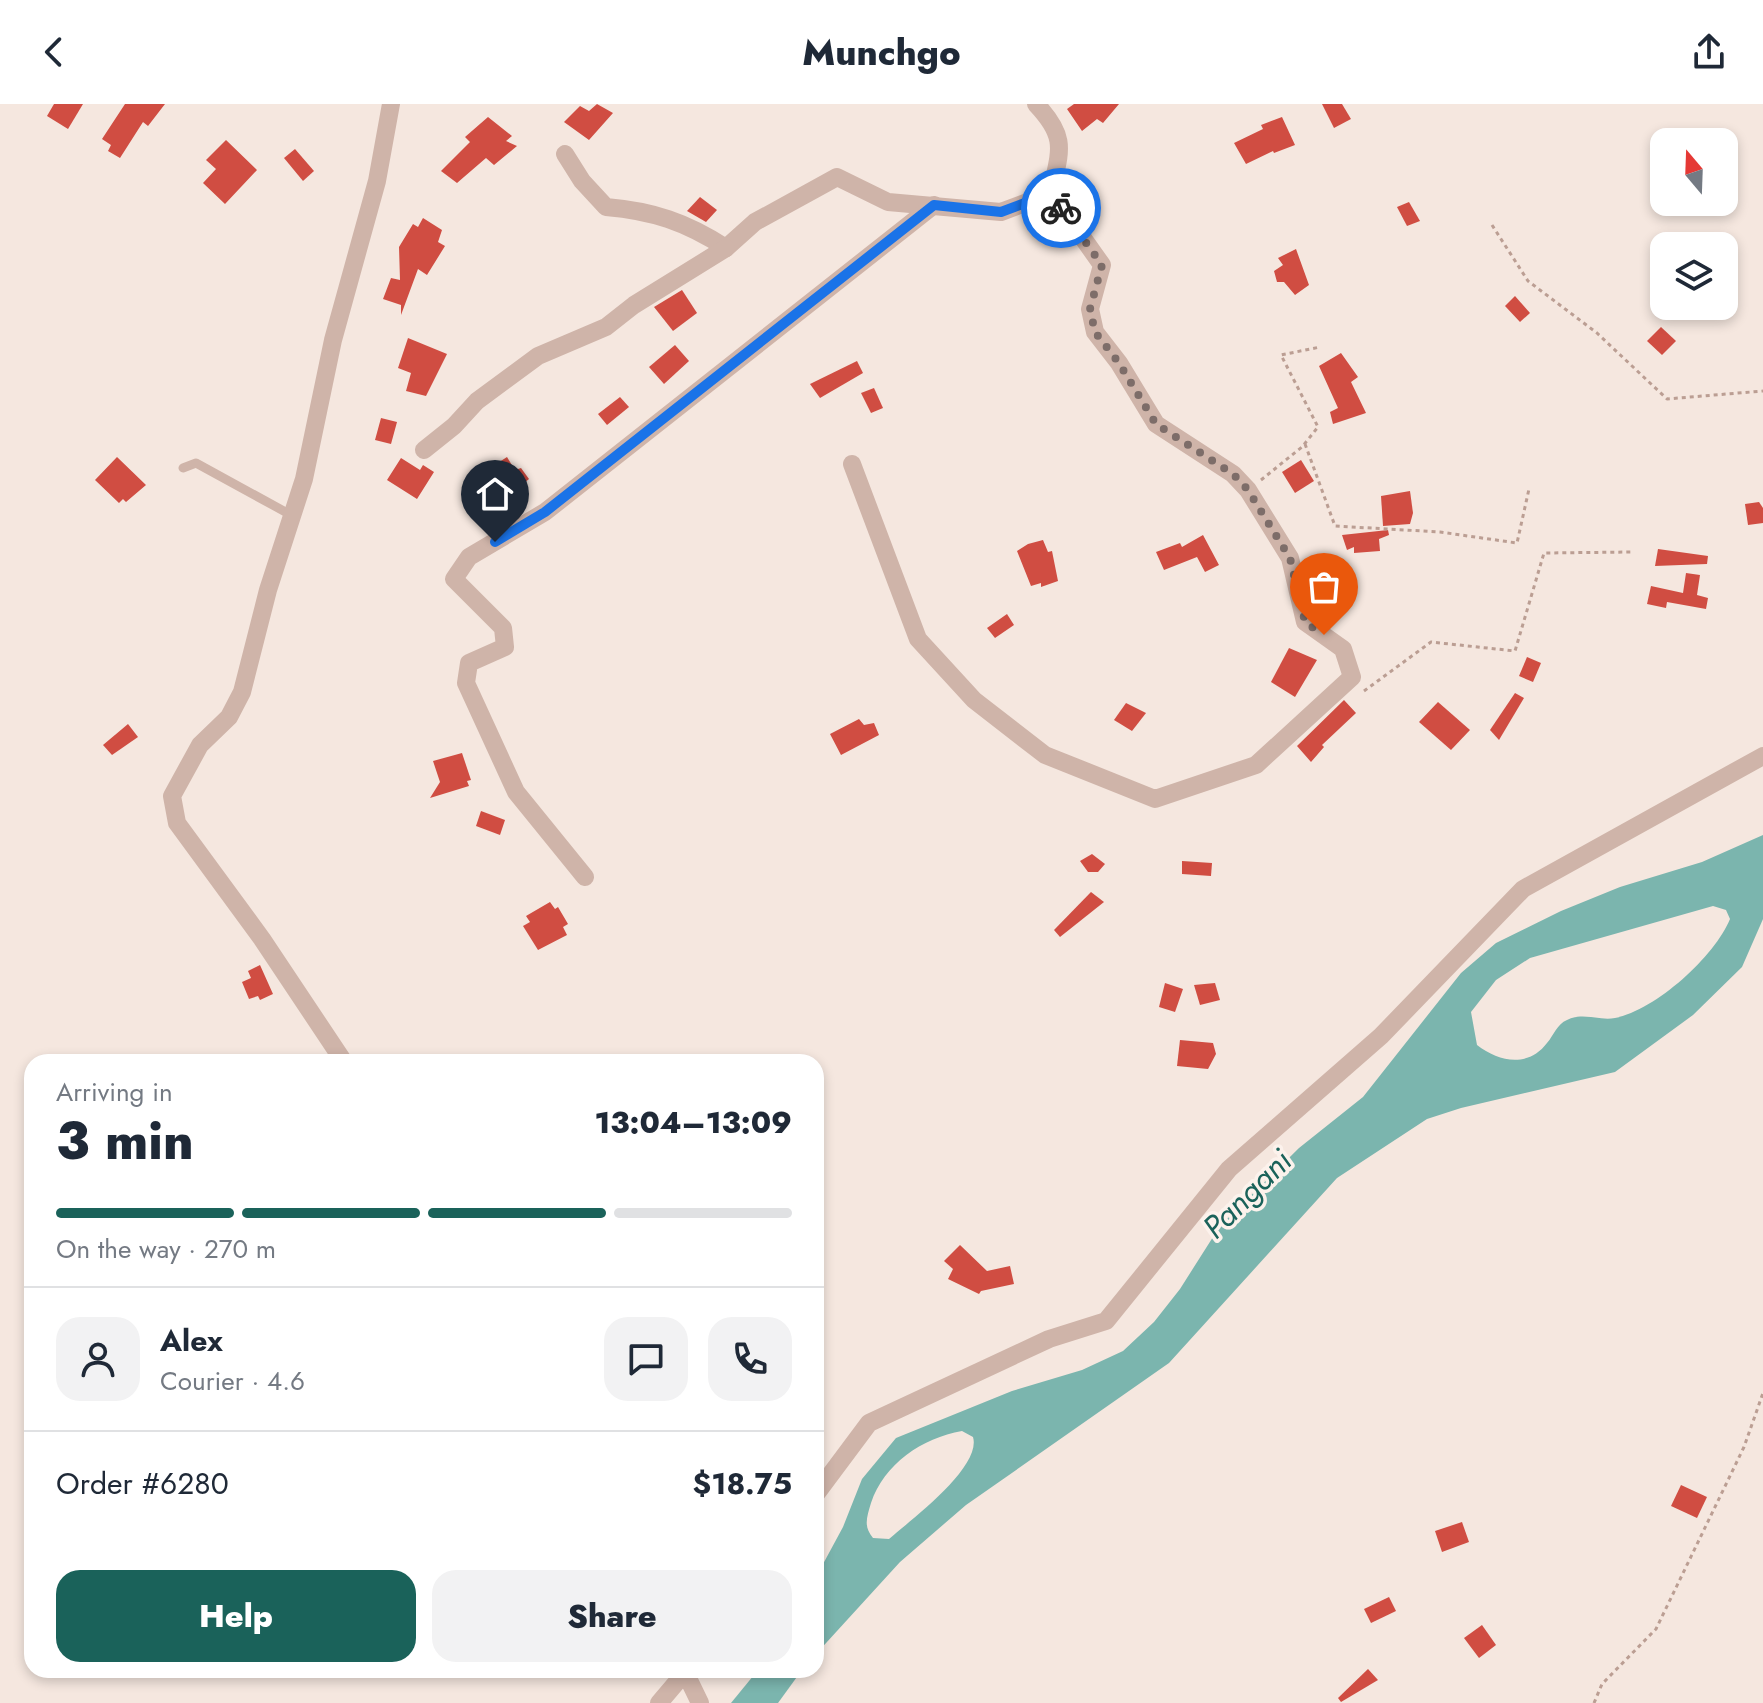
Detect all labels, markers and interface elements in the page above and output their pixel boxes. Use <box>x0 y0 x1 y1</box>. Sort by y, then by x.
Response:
text: Munchgo <box>802 26 961 78</box>
icon: back <box>32 30 76 74</box>
icon: share <box>1687 30 1731 74</box>
north arrow <box>1650 128 1738 216</box>
map controls <box>1650 128 1738 320</box>
courier <box>1021 168 1101 248</box>
icon: bike <box>1039 186 1083 230</box>
button: layers <box>1650 232 1738 320</box>
pin <box>461 460 529 542</box>
icon: home <box>473 472 517 516</box>
pin <box>1290 553 1358 635</box>
icon: bag <box>1302 565 1346 609</box>
text: Arriving in <box>56 1073 173 1111</box>
text: 13:04–13:09 <box>594 1101 792 1144</box>
text: 3 min <box>56 1103 194 1179</box>
water label: Pangani <box>1192 1138 1303 1249</box>
text: On the way · 270 m <box>56 1230 276 1268</box>
button: person <box>56 1317 140 1401</box>
button: chat <box>604 1317 688 1401</box>
button: phone <box>708 1317 792 1401</box>
text: Alex <box>160 1319 223 1362</box>
text: Courier · 4.6 <box>160 1362 305 1400</box>
text: Order #6280 <box>56 1462 229 1505</box>
text: $18.75 <box>693 1462 792 1505</box>
button: Help <box>56 1570 416 1662</box>
button: Share <box>432 1570 792 1662</box>

